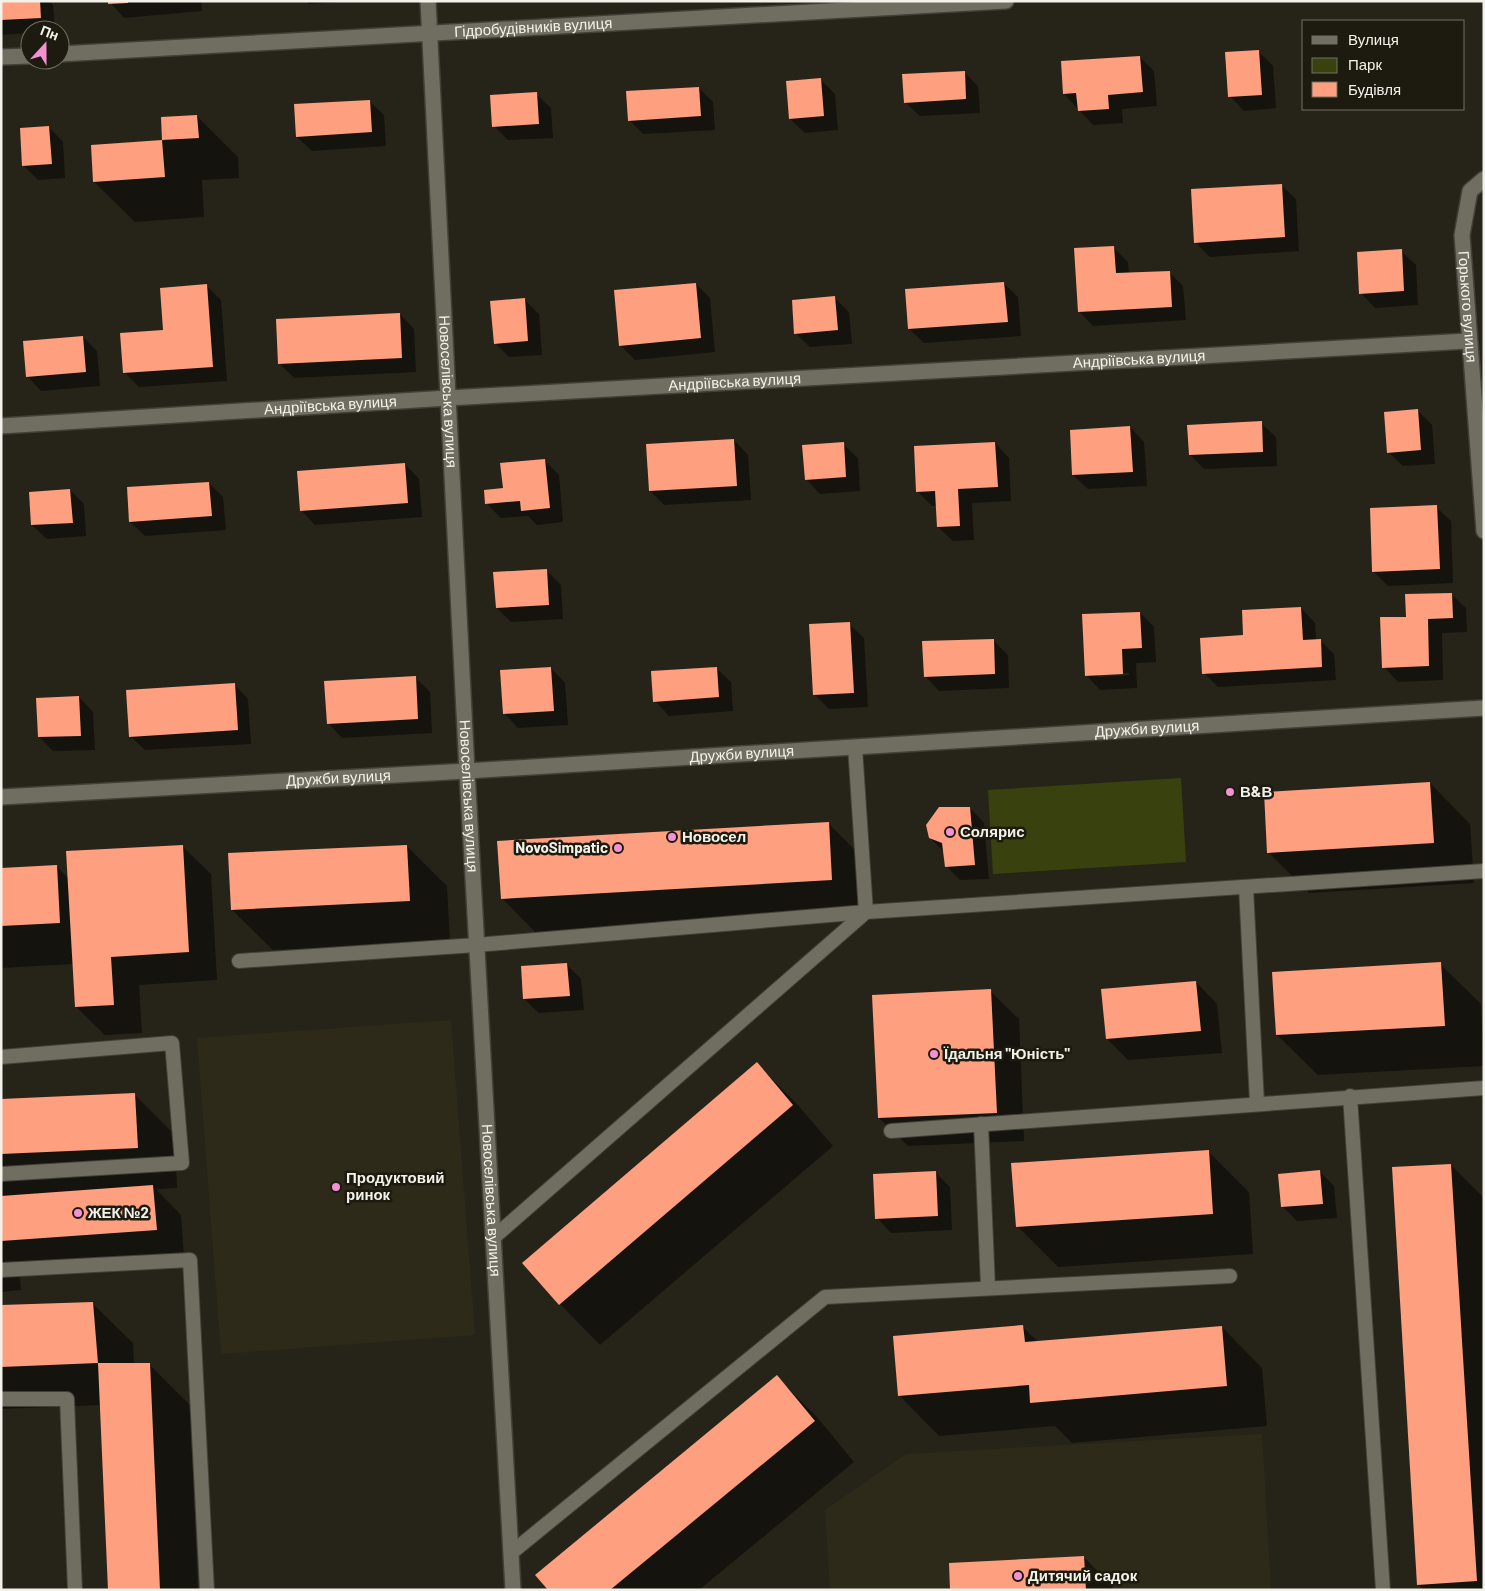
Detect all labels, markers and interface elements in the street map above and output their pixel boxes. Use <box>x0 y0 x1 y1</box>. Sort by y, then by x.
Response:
street label: Гідробудівників вулиця <box>454 13 613 40</box>
north arrow <box>20 20 70 70</box>
legend <box>1302 20 1465 110</box>
text: Пн <box>38 21 62 44</box>
text: Вулиця <box>1348 30 1399 48</box>
text: Парк <box>1348 55 1382 73</box>
text: Будівля <box>1348 80 1401 98</box>
street label: Горького вулиця <box>1455 250 1481 363</box>
street label: Новоселівська вулиця <box>436 315 462 468</box>
street label: Андріївська вулиця <box>1072 346 1206 371</box>
street label: Андріївська вулиця <box>668 368 802 394</box>
street label: Андріївська вулиця <box>263 391 397 418</box>
street label: Дружби вулиця <box>1094 716 1200 740</box>
street label: Новоселівська вулиця <box>456 719 483 873</box>
street label: Дружби вулиця <box>689 741 795 765</box>
street label: Дружби вулиця <box>286 765 391 789</box>
place label: В&В <box>1240 782 1272 800</box>
marker: В&В <box>1224 786 1236 798</box>
place label: Солярис <box>960 822 1025 840</box>
marker: Солярис <box>944 826 956 838</box>
place label: Новосел <box>682 827 746 845</box>
marker: Новосел <box>666 831 678 843</box>
place label: NovoSimpatic <box>515 838 608 856</box>
marker: NovoSimpatic <box>612 842 624 854</box>
place label: Їдальня "Юність" <box>943 1044 1071 1062</box>
marker: Їдальня "Юність" <box>928 1048 940 1060</box>
street label: Новоселівська вулиця <box>479 1123 505 1277</box>
place label: Продуктовий ринок <box>346 1168 444 1203</box>
marker: Продуктовий ринок <box>330 1181 342 1193</box>
place label: ЖЕК №2 <box>87 1203 149 1221</box>
marker: ЖЕК №2 <box>72 1207 84 1219</box>
place label: Дитячий садок <box>1028 1566 1138 1584</box>
marker: Дитячий садок <box>1012 1570 1024 1582</box>

